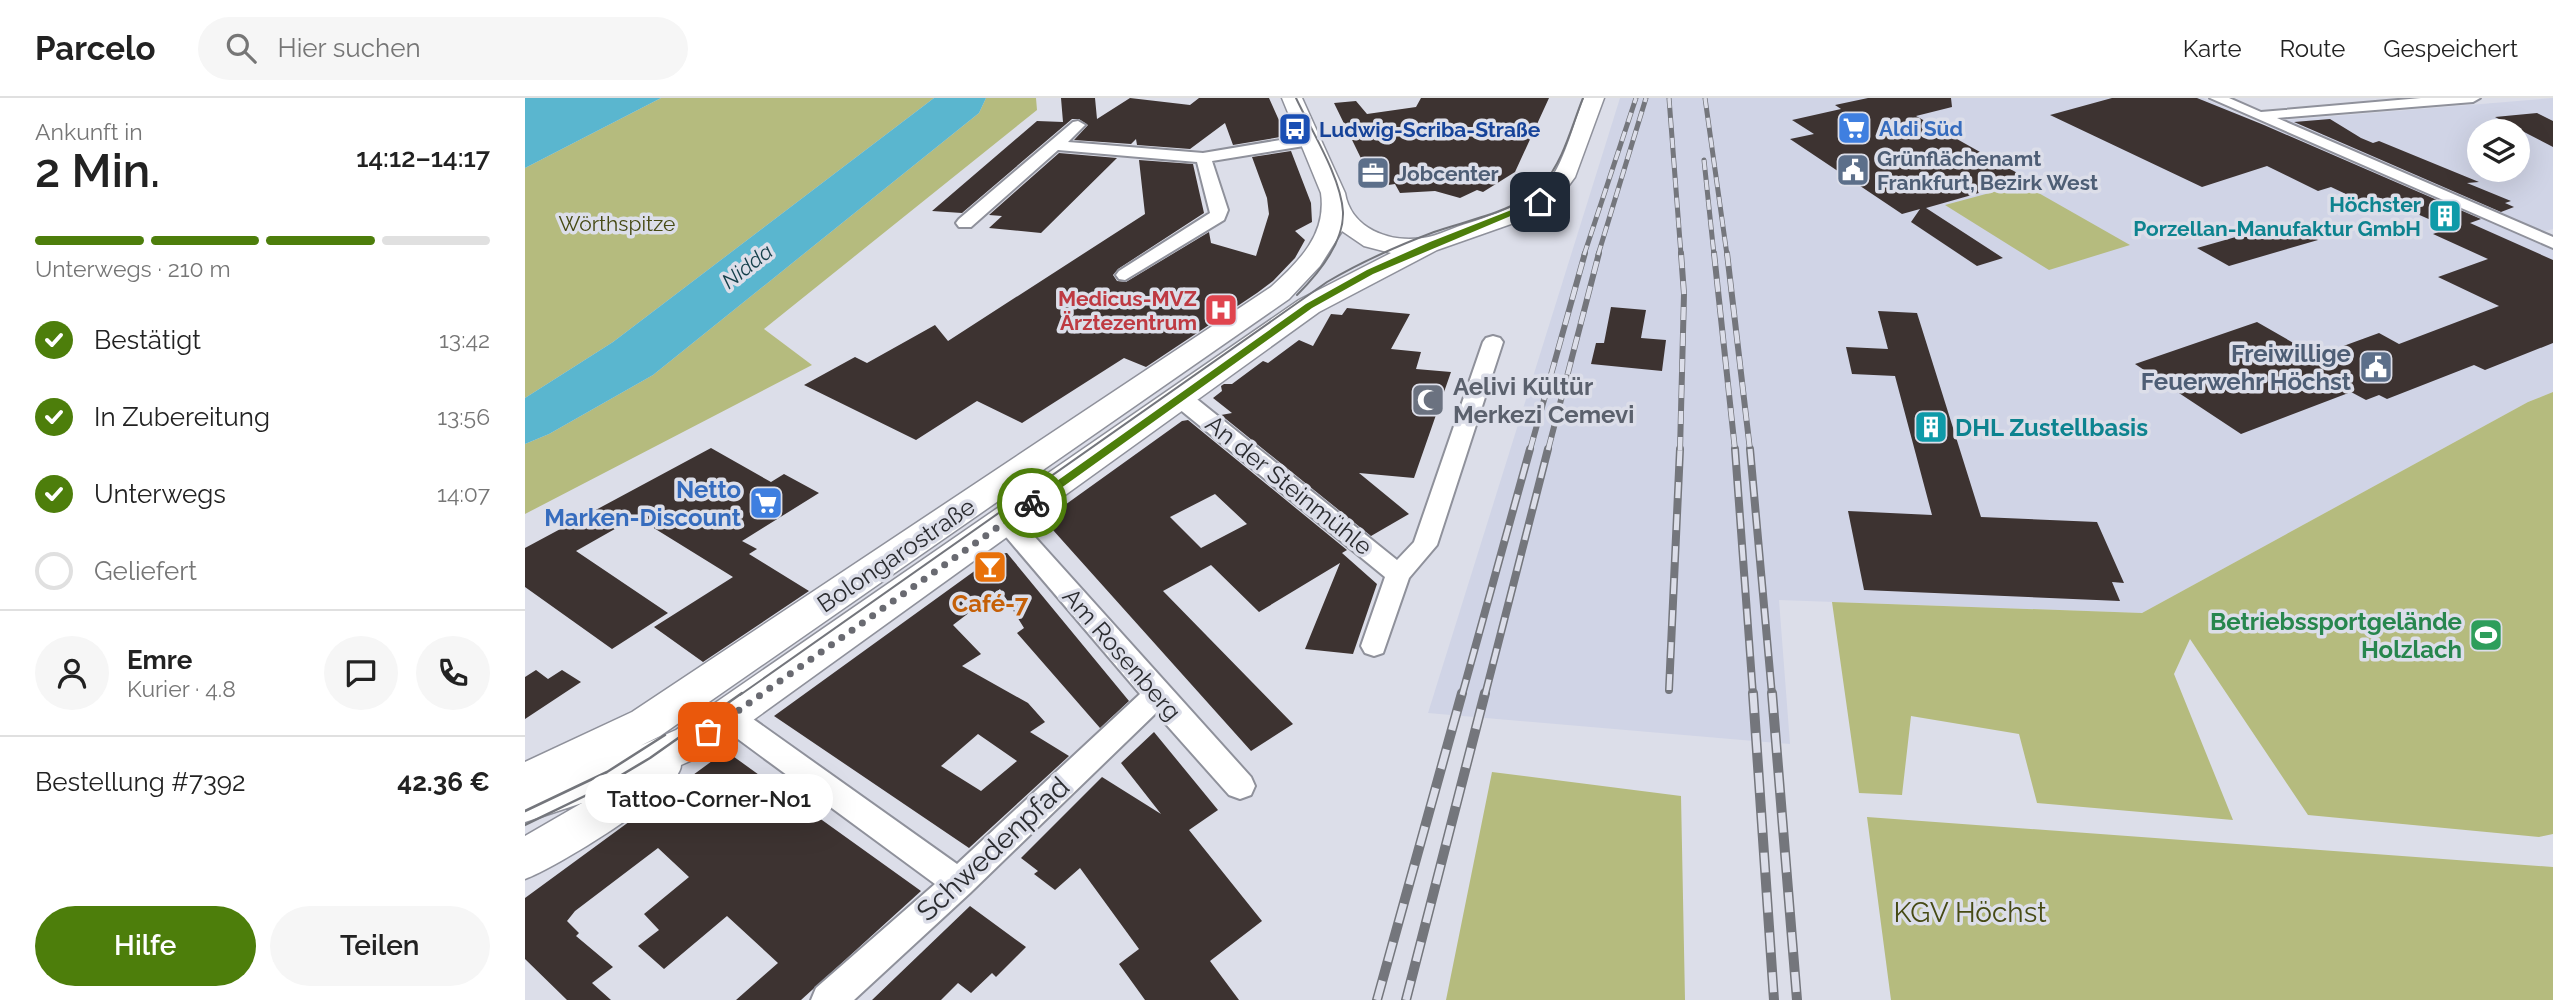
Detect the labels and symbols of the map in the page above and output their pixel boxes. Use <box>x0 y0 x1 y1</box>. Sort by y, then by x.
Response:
supermarket icon: Aldi Süd <box>1835 109 1873 147</box>
bus stop icon: Ludwig-Scriba-Straße <box>1276 110 1314 148</box>
place label: Aldi Süd <box>1879 116 1963 141</box>
place label: Ludwig-Scriba-Straße <box>1319 117 1541 142</box>
place label: Grünflächenamt Frankfurt, Bezirk West <box>1877 146 2098 195</box>
public building icon: Grünflächenamt Frankfurt, Bezirk West <box>1834 151 1872 189</box>
office icon: Jobcenter <box>1354 154 1392 192</box>
place label: Jobcenter <box>1397 161 1499 186</box>
pin <box>1510 172 1570 232</box>
place label: Höchster Porzellan-Manufaktur GmbH <box>2133 192 2421 241</box>
building icon: Höchster Porzellan-Manufaktur GmbH <box>2426 197 2464 235</box>
park label: Wörthspitze <box>559 211 675 236</box>
water label: Nidda <box>717 238 777 294</box>
place label: Medicus-MVZ Ärztezentrum <box>1058 286 1197 335</box>
hospital icon: Medicus-MVZ Ärztezentrum <box>1202 291 1240 329</box>
place label: Freiwillige Feuerwehr Höchst <box>2141 339 2351 396</box>
public building icon: Freiwillige Feuerwehr Höchst <box>2357 348 2395 386</box>
place label: Aelivi Kültür Merkezi Cemevi <box>1453 372 1634 429</box>
mosque icon: Aelivi Kültür Merkezi Cemevi <box>1409 381 1447 419</box>
building icon: DHL Zustellbasis <box>1912 408 1950 446</box>
street label: An der Steinmühle <box>1200 409 1378 561</box>
place label: DHL Zustellbasis <box>1955 413 2148 442</box>
courier <box>997 468 1067 538</box>
place label: Netto Marken-Discount <box>544 475 741 532</box>
supermarket icon: Netto Marken-Discount <box>747 484 785 522</box>
street label: Bolongarostraße <box>812 492 980 618</box>
bar icon: Café-7 <box>971 548 1009 586</box>
street label: Am Rosenberg <box>1057 582 1187 726</box>
place label: Café-7 <box>952 589 1029 618</box>
place label: Betriebssportgelände Holzlach <box>2210 607 2462 664</box>
sports icon: Betriebssportgelände Holzlach <box>2467 616 2505 654</box>
pin <box>678 702 738 762</box>
street label: Schwedenpfad <box>910 770 1076 928</box>
callout: Tattoo-Corner-No1 <box>584 774 832 823</box>
park label: KGV Höchst <box>1893 896 2047 929</box>

